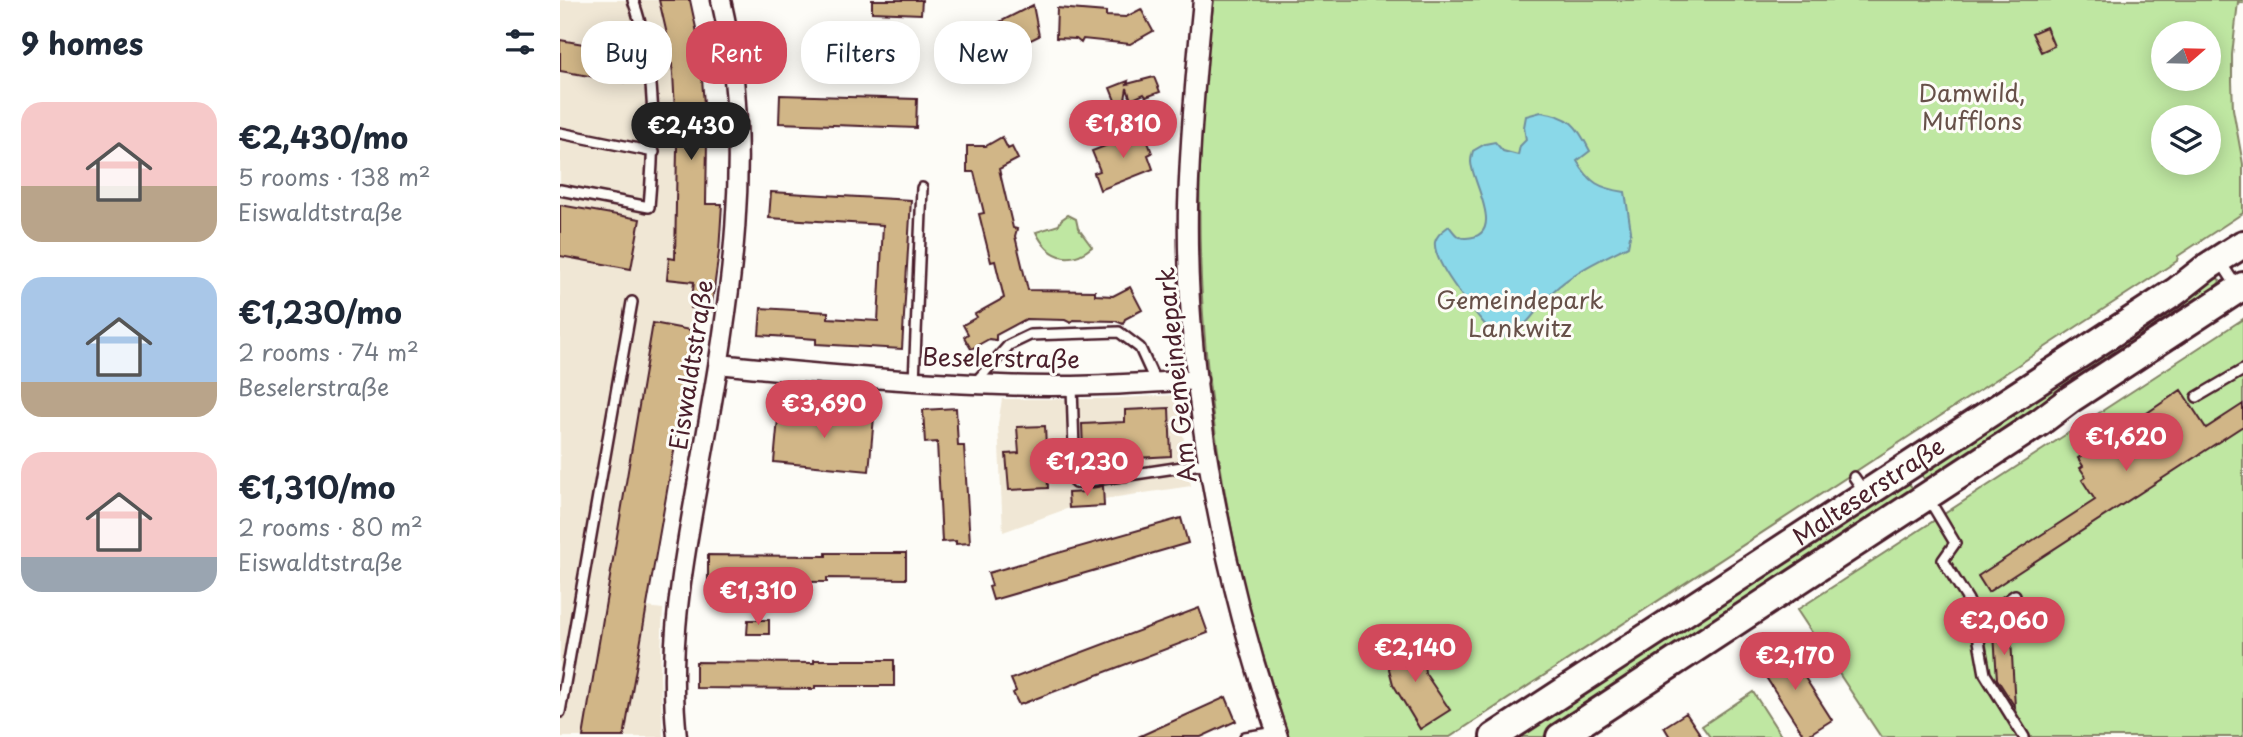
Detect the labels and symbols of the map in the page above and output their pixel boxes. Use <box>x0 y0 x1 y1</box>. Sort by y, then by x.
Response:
north arrow <box>2151 21 2221 91</box>
park label: Damwild, Mufflons <box>1918 74 2026 138</box>
pin: €1,810 <box>1066 100 1180 160</box>
pin: €2,430 <box>634 102 748 162</box>
street label: Am Gemeindepark <box>1146 266 1204 485</box>
street label: Eiswaldtstraße <box>659 277 721 452</box>
park label: Gemeindepark Lankwitz <box>1436 281 1604 345</box>
street label: Beselerstraße <box>922 338 1080 376</box>
pin: €3,690 <box>767 380 881 440</box>
pin: €1,620 <box>2069 414 2183 473</box>
street label: Malteserstraße <box>1785 427 1951 553</box>
pin: €1,230 <box>1030 438 1144 498</box>
pin: €1,310 <box>701 568 815 627</box>
pin: €2,060 <box>1947 598 2061 657</box>
pin: €2,140 <box>1358 624 1472 684</box>
pin: €2,170 <box>1738 632 1852 692</box>

